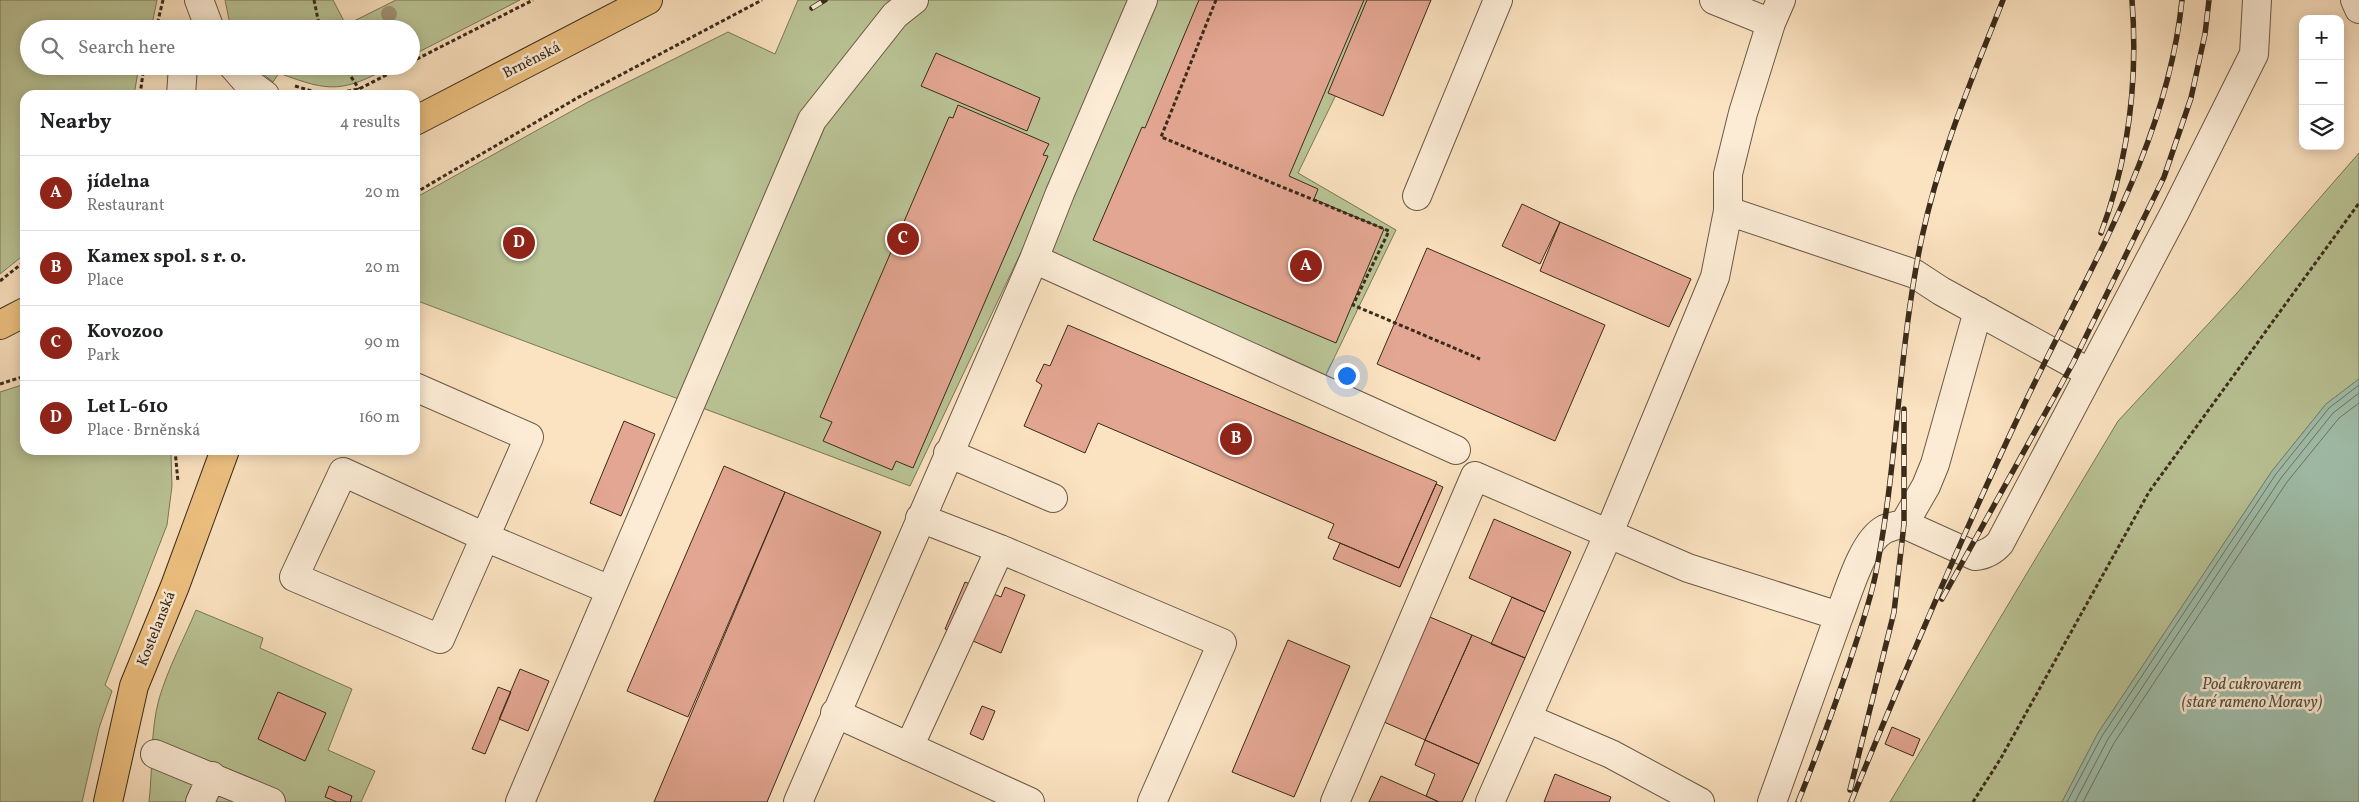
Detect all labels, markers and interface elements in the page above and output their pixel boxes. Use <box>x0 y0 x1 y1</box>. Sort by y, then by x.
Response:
map controls <box>2299 15 2344 150</box>
button: + <box>2299 15 2344 60</box>
search box <box>20 20 420 75</box>
icon: search <box>38 34 66 62</box>
text: Search here <box>78 35 175 61</box>
street label: Brněnská <box>499 37 565 85</box>
button: − <box>2299 60 2344 105</box>
button: layers <box>2299 105 2344 150</box>
text: Nearby <box>40 108 111 137</box>
text: 4 results <box>340 112 400 134</box>
text: jídelna <box>87 169 150 195</box>
text: A <box>50 182 62 204</box>
text: 20 m <box>365 182 400 204</box>
text: Restaurant <box>87 195 165 217</box>
pin: C <box>887 220 919 258</box>
pin: D <box>503 224 535 262</box>
text: Kamex spol. s r. o. <box>87 244 246 270</box>
pin: A <box>1290 247 1322 285</box>
text: B <box>51 257 61 279</box>
text: 20 m <box>365 257 400 279</box>
text: Place <box>87 270 124 292</box>
text: Kovozoo <box>87 319 163 345</box>
text: C <box>51 332 61 354</box>
text: 90 m <box>364 332 400 354</box>
text: Park <box>87 345 120 367</box>
your location <box>1334 363 1360 389</box>
text: Let L-610 <box>87 394 168 420</box>
text: D <box>50 407 62 429</box>
text: 160 m <box>359 407 400 429</box>
text: Place · Brněnská <box>87 420 200 442</box>
pin: B <box>1220 420 1252 458</box>
street label: Kostelanská <box>132 588 182 670</box>
water label: Pod cukrovarem (staré rameno Moravy) <box>2182 674 2323 714</box>

